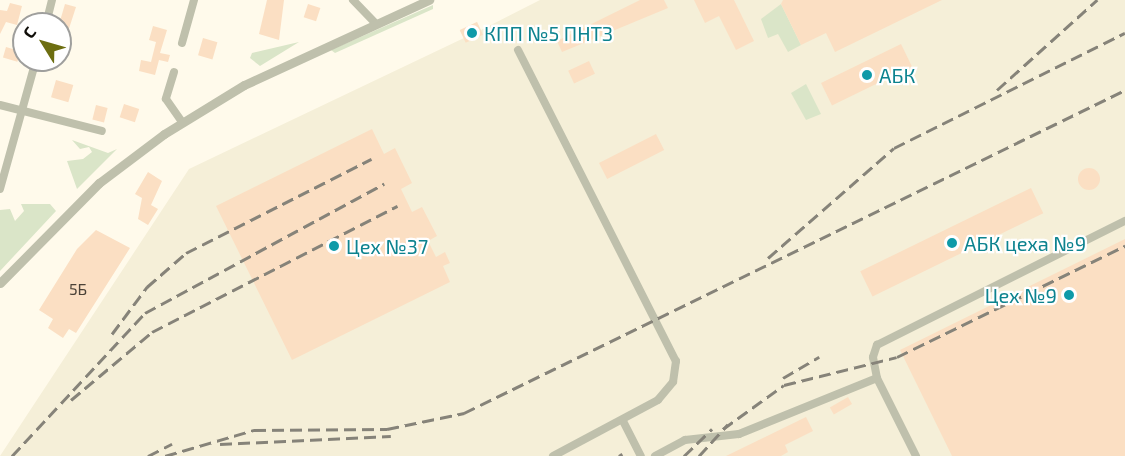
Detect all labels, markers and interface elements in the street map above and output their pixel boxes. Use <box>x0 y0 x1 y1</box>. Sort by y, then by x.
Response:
north arrow <box>12 12 72 72</box>
place label: КПП №5 ПНТЗ <box>484 21 613 45</box>
text: С <box>18 23 39 42</box>
marker: КПП №5 ПНТЗ <box>465 26 479 40</box>
place label: АБК <box>879 63 915 87</box>
marker: АБК <box>860 68 874 82</box>
place label: АБК цеха №9 <box>964 231 1086 255</box>
place label: Цех №37 <box>346 234 428 258</box>
marker: АБК цеха №9 <box>945 236 959 250</box>
marker: Цех №37 <box>327 239 341 253</box>
house number: 5Б <box>69 279 87 299</box>
place label: Цех №9 <box>985 283 1057 307</box>
marker: Цех №9 <box>1062 288 1076 302</box>

